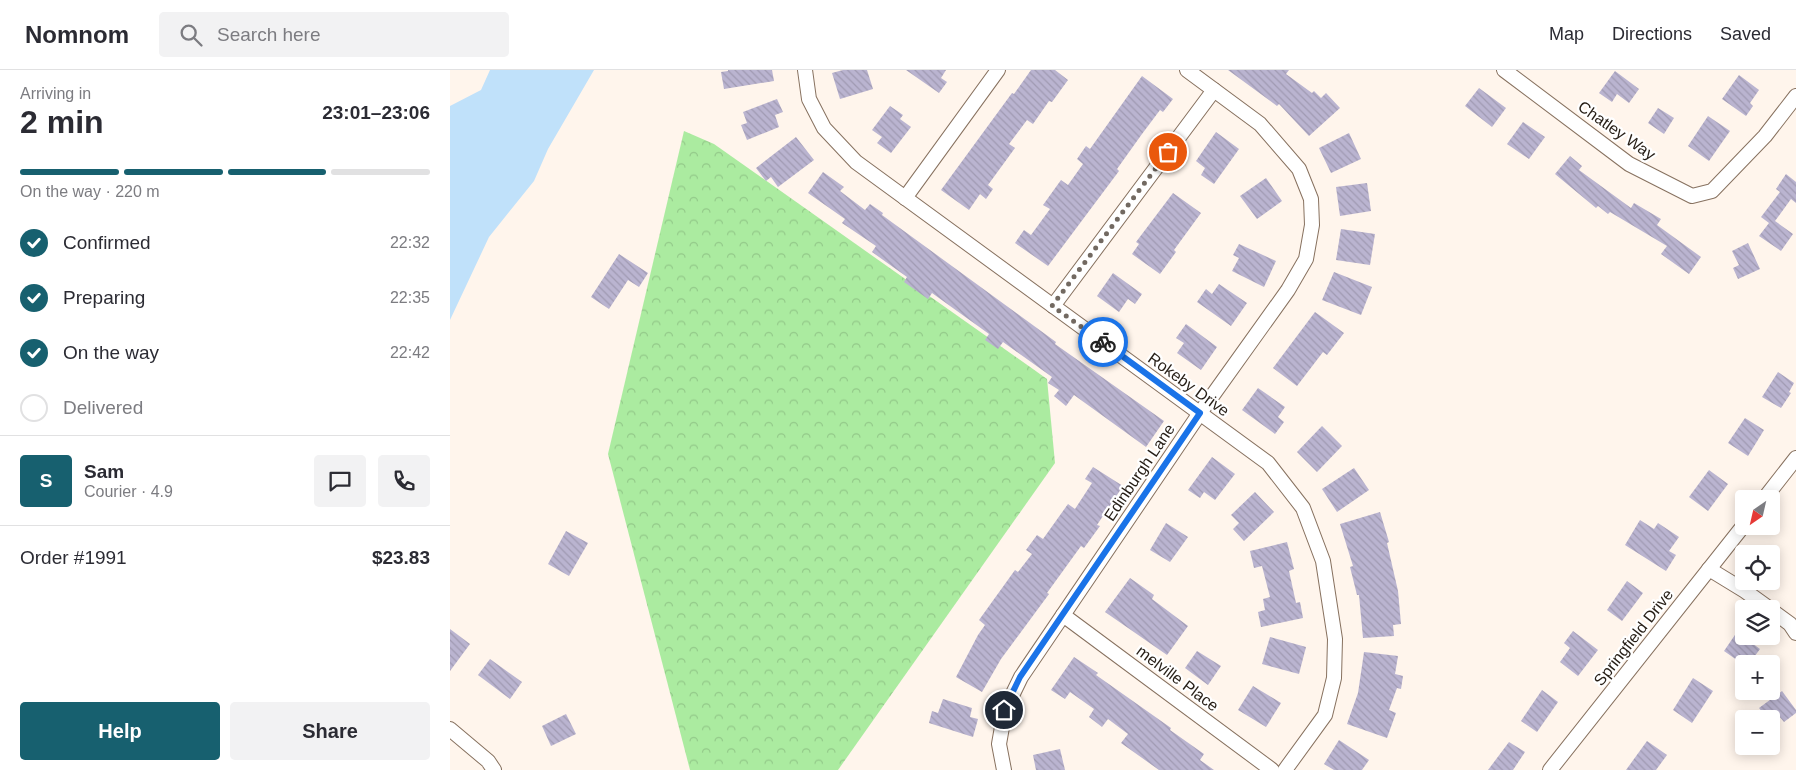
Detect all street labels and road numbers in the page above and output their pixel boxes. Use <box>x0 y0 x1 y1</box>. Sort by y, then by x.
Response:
street label: Chatley Way <box>1575 98 1658 163</box>
street label: Rokeby Drive <box>1145 349 1233 420</box>
street label: Edinburgh Lane <box>1101 421 1178 524</box>
street label: Springfield Drive <box>1591 586 1676 689</box>
street label: melville Place <box>1134 642 1222 715</box>

